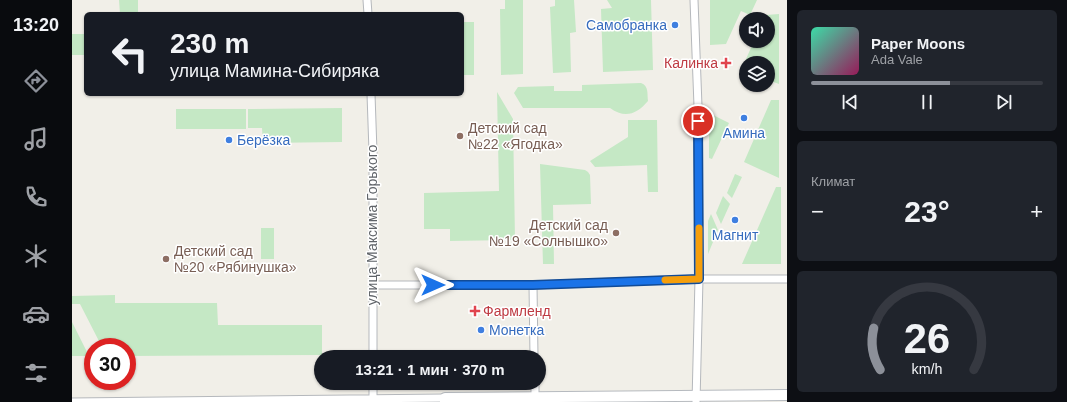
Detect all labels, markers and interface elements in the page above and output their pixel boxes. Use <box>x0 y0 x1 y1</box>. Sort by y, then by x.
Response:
map controls <box>739 12 775 92</box>
button: sound <box>739 12 775 48</box>
text: 13:20 <box>13 15 59 35</box>
place label: Самобранка <box>586 17 667 33</box>
marker: Самобранка <box>670 20 680 30</box>
icon: left <box>104 28 156 80</box>
text: 230 m <box>170 28 249 59</box>
text: Paper Moons <box>871 35 965 52</box>
text: Ada Vale <box>871 52 923 67</box>
place label: Калинка <box>664 55 718 71</box>
button: layers <box>739 56 775 92</box>
marker: Калинка <box>721 58 731 68</box>
text: улица Мамина-Сибиряка <box>170 61 379 81</box>
icon: directions <box>22 67 50 95</box>
icon: previous <box>839 91 861 113</box>
icon: pause <box>916 91 938 113</box>
icon: next <box>993 91 1015 113</box>
pin <box>681 104 715 138</box>
icon: arrive <box>687 110 709 132</box>
marker: Амина <box>739 113 749 123</box>
place label: Детский сад №22 «Ягодка» <box>468 120 563 152</box>
icon: music <box>22 125 50 153</box>
place label: Амина <box>723 125 765 141</box>
marker: Детский сад №22 «Ягодка» <box>455 131 465 141</box>
place label: Берёзка <box>237 132 290 148</box>
marker: Берёзка <box>224 135 234 145</box>
street label: улица Максима Горького <box>364 145 380 305</box>
text: Климат <box>811 174 855 189</box>
icon: phone <box>22 183 50 211</box>
text: 23° <box>904 195 950 228</box>
text: − <box>811 199 824 224</box>
text: + <box>1030 199 1043 224</box>
marker: Магнит <box>730 215 740 225</box>
place label: Детский сад №19 «Солнышко» <box>489 217 608 249</box>
place label: Магнит <box>712 227 759 243</box>
marker: Детский сад №19 «Солнышко» <box>611 228 621 238</box>
icon: climate <box>22 242 50 270</box>
place label: Детский сад №20 «Рябинушка» <box>174 243 297 275</box>
marker: Детский сад №20 «Рябинушка» <box>161 254 171 264</box>
position arrow <box>412 264 454 306</box>
icon: car <box>22 300 50 328</box>
place label: Фармленд <box>483 303 551 319</box>
marker: Фармленд <box>470 306 480 316</box>
text: 26 <box>904 314 950 361</box>
place label: Монетка <box>489 322 545 338</box>
marker: Монетка <box>476 325 486 335</box>
speed limit sign: 30 <box>84 338 136 390</box>
icon: filters <box>22 359 50 387</box>
text: km/h <box>912 360 943 376</box>
text: 13:21 · 1 мин · 370 m <box>355 361 505 378</box>

